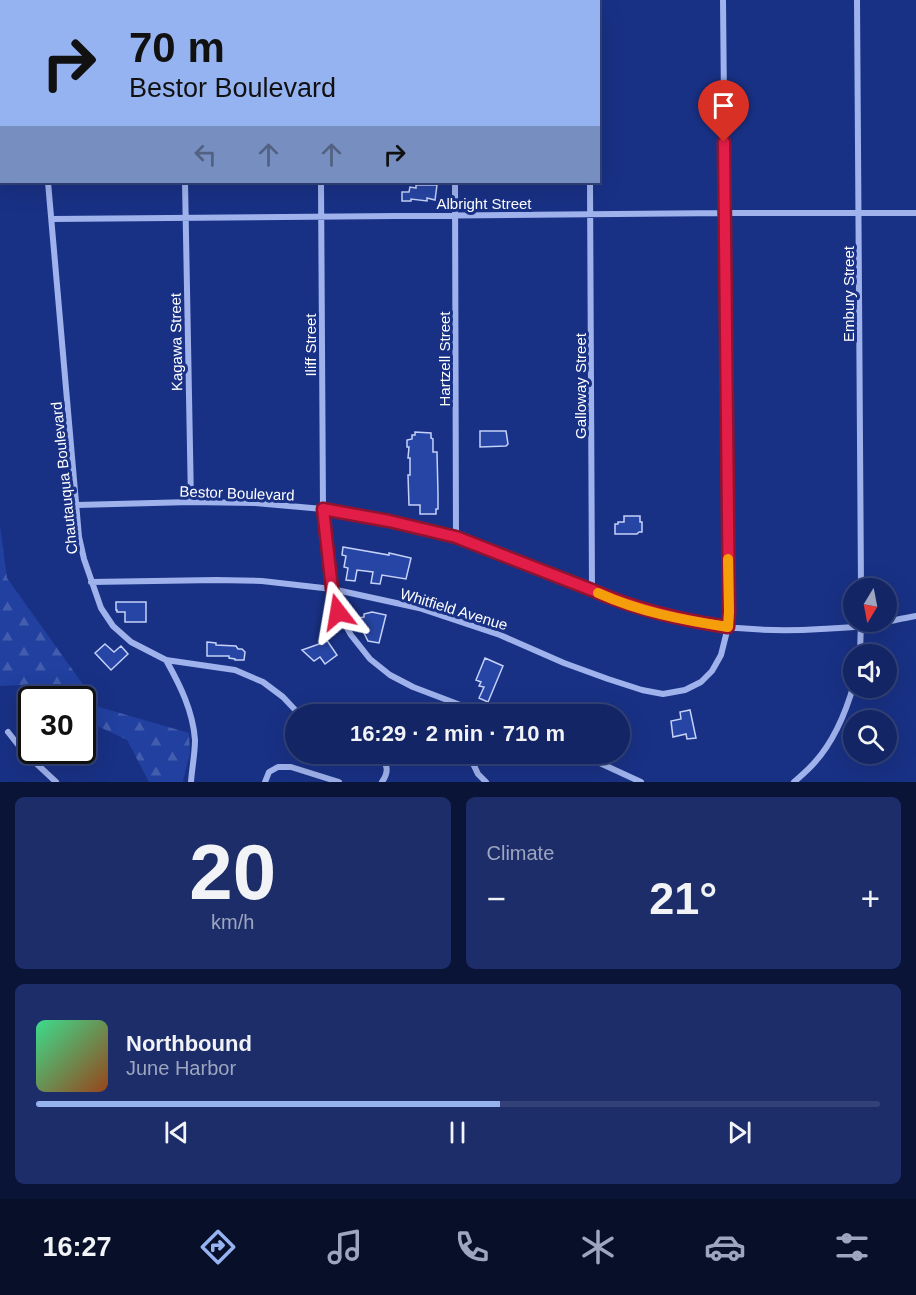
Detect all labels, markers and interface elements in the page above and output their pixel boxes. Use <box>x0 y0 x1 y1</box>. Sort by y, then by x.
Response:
icon: right <box>30 24 108 102</box>
text: 70 m <box>129 24 225 71</box>
text: Bestor Boulevard <box>129 73 336 103</box>
pin <box>698 80 749 142</box>
icon: arrive <box>707 89 740 122</box>
icon: left <box>189 138 222 171</box>
icon: ahead <box>252 138 285 171</box>
icon: ahead <box>315 138 348 171</box>
icon: right <box>378 138 411 171</box>
street label: Albright Street <box>436 195 532 212</box>
street label: Embury Street <box>840 245 857 342</box>
street label: Kagawa Street <box>167 292 185 391</box>
street label: Hartzell Street <box>436 311 453 407</box>
street label: Iliff Street <box>302 313 319 377</box>
street label: Galloway Street <box>572 332 589 439</box>
street label: Chautauqua Boulevard <box>48 401 80 555</box>
street label: Bestor Boulevard <box>179 482 295 504</box>
north arrow <box>843 578 897 632</box>
map controls <box>843 578 897 764</box>
position arrow <box>306 580 370 644</box>
street label: Whitfield Avenue <box>398 585 510 633</box>
button: sound <box>843 644 897 698</box>
speed limit sign: 30 <box>18 686 96 764</box>
button: search <box>843 710 897 764</box>
text: 16:29 · 2 min · 710 m <box>350 721 565 746</box>
text: 20 <box>189 828 276 916</box>
text: Climate <box>487 842 554 864</box>
text: 21° <box>649 873 717 924</box>
text: − <box>487 880 506 917</box>
text: + <box>861 880 880 917</box>
text: km/h <box>211 911 254 933</box>
text: Northbound <box>126 1031 252 1056</box>
text: June Harbor <box>126 1057 236 1079</box>
icon: previous <box>160 1116 193 1149</box>
icon: pause <box>441 1116 474 1149</box>
icon: next <box>723 1116 756 1149</box>
icon: directions <box>197 1226 239 1268</box>
icon: music <box>324 1226 366 1268</box>
icon: phone <box>451 1226 493 1268</box>
icon: climate <box>577 1226 619 1268</box>
icon: car <box>704 1226 746 1268</box>
icon: filters <box>831 1226 873 1268</box>
text: 16:27 <box>42 1232 112 1262</box>

